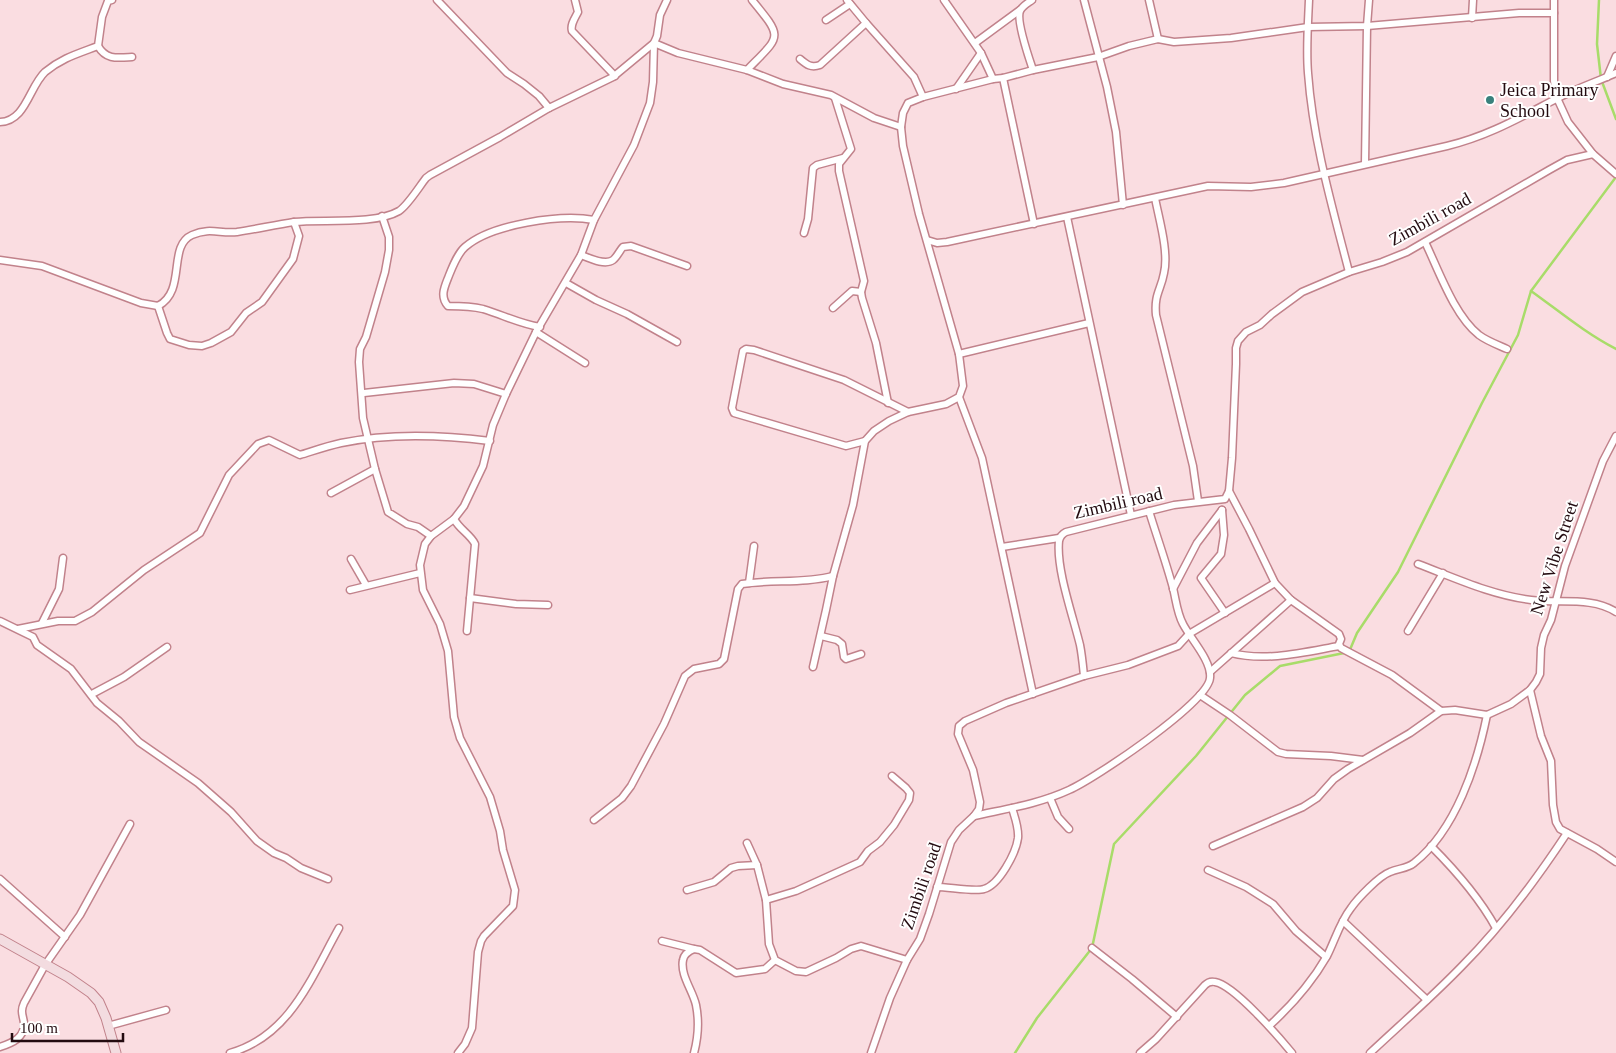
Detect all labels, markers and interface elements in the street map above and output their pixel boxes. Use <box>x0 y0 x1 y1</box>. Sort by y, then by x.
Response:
place label: Jeica Primary School <box>1500 80 1598 121</box>
marker: Jeica Primary School <box>1484 94 1496 106</box>
street label: Zimbili road <box>1386 188 1474 250</box>
street label: Zimbili road <box>1072 483 1164 523</box>
street label: New Vibe Street <box>1526 499 1582 617</box>
street label: Zimbili road <box>897 840 945 932</box>
scale bar <box>12 1010 124 1042</box>
text: 100 m <box>20 1020 58 1036</box>

